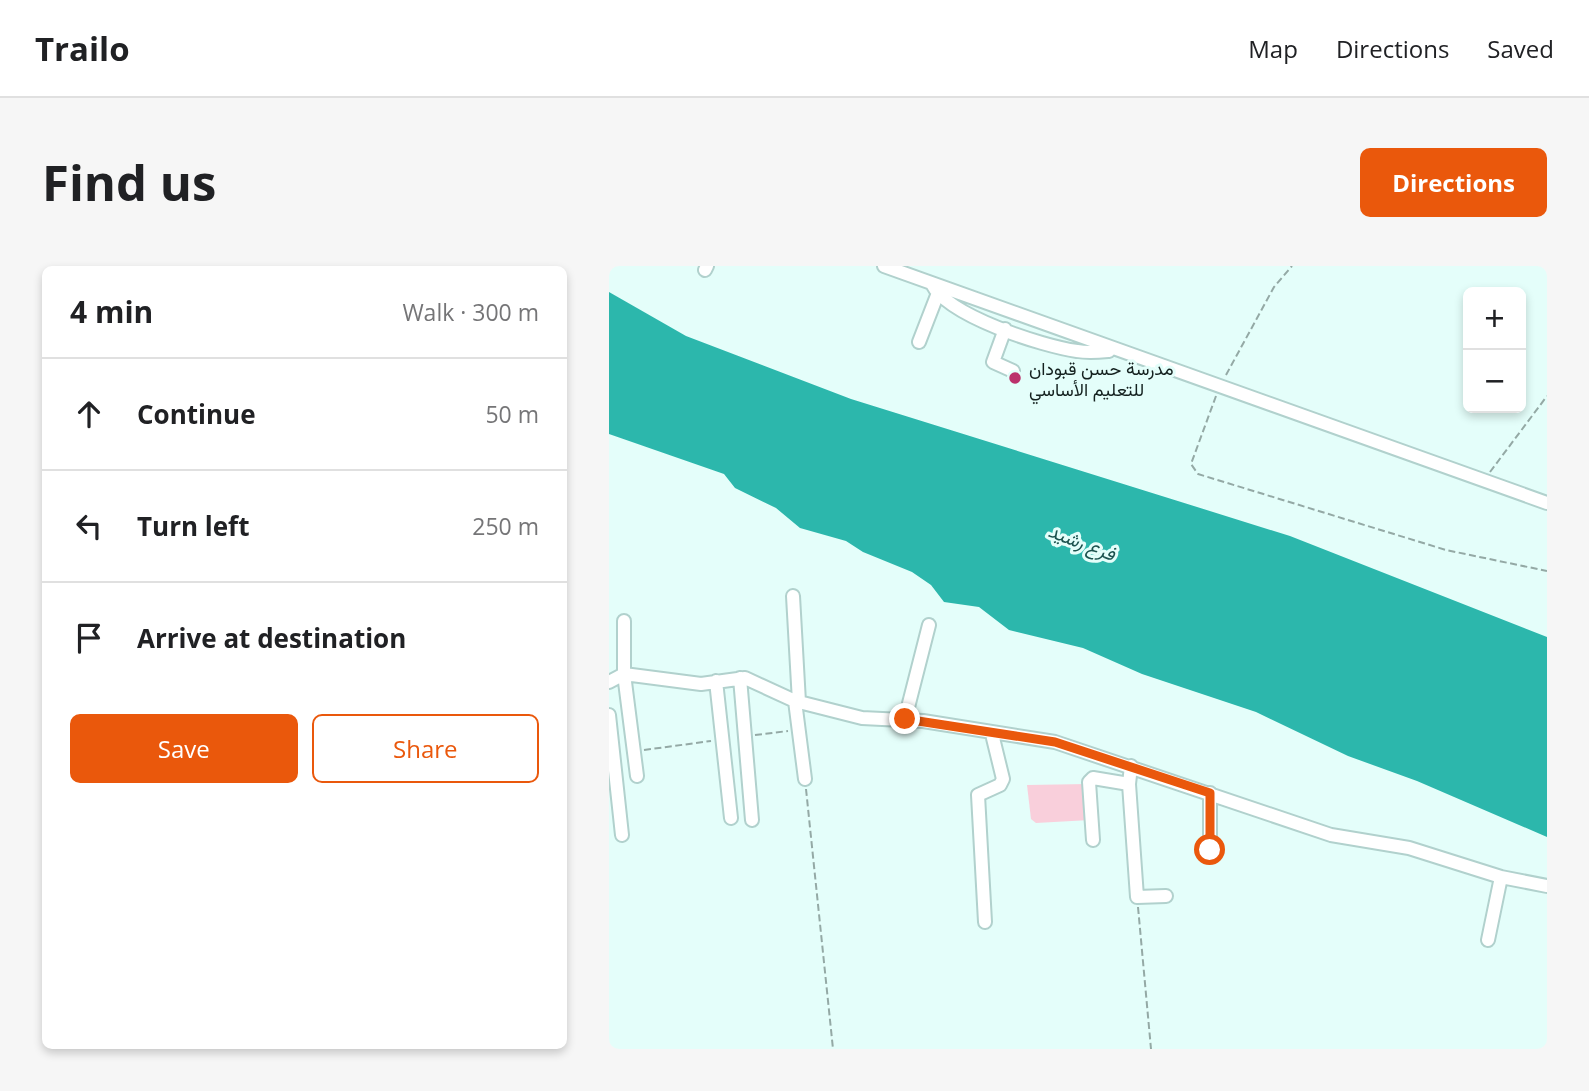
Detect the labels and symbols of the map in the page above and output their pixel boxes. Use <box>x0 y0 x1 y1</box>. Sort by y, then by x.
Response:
place label: مدرسة حسن قبودان للتعليم الأساسي <box>1029 356 1173 405</box>
marker: مدرسة حسن قبودان للتعليم الأساسي <box>1007 370 1023 386</box>
water label: فرع رشيد <box>1044 517 1120 568</box>
route end <box>889 703 920 734</box>
route start <box>1194 834 1225 865</box>

